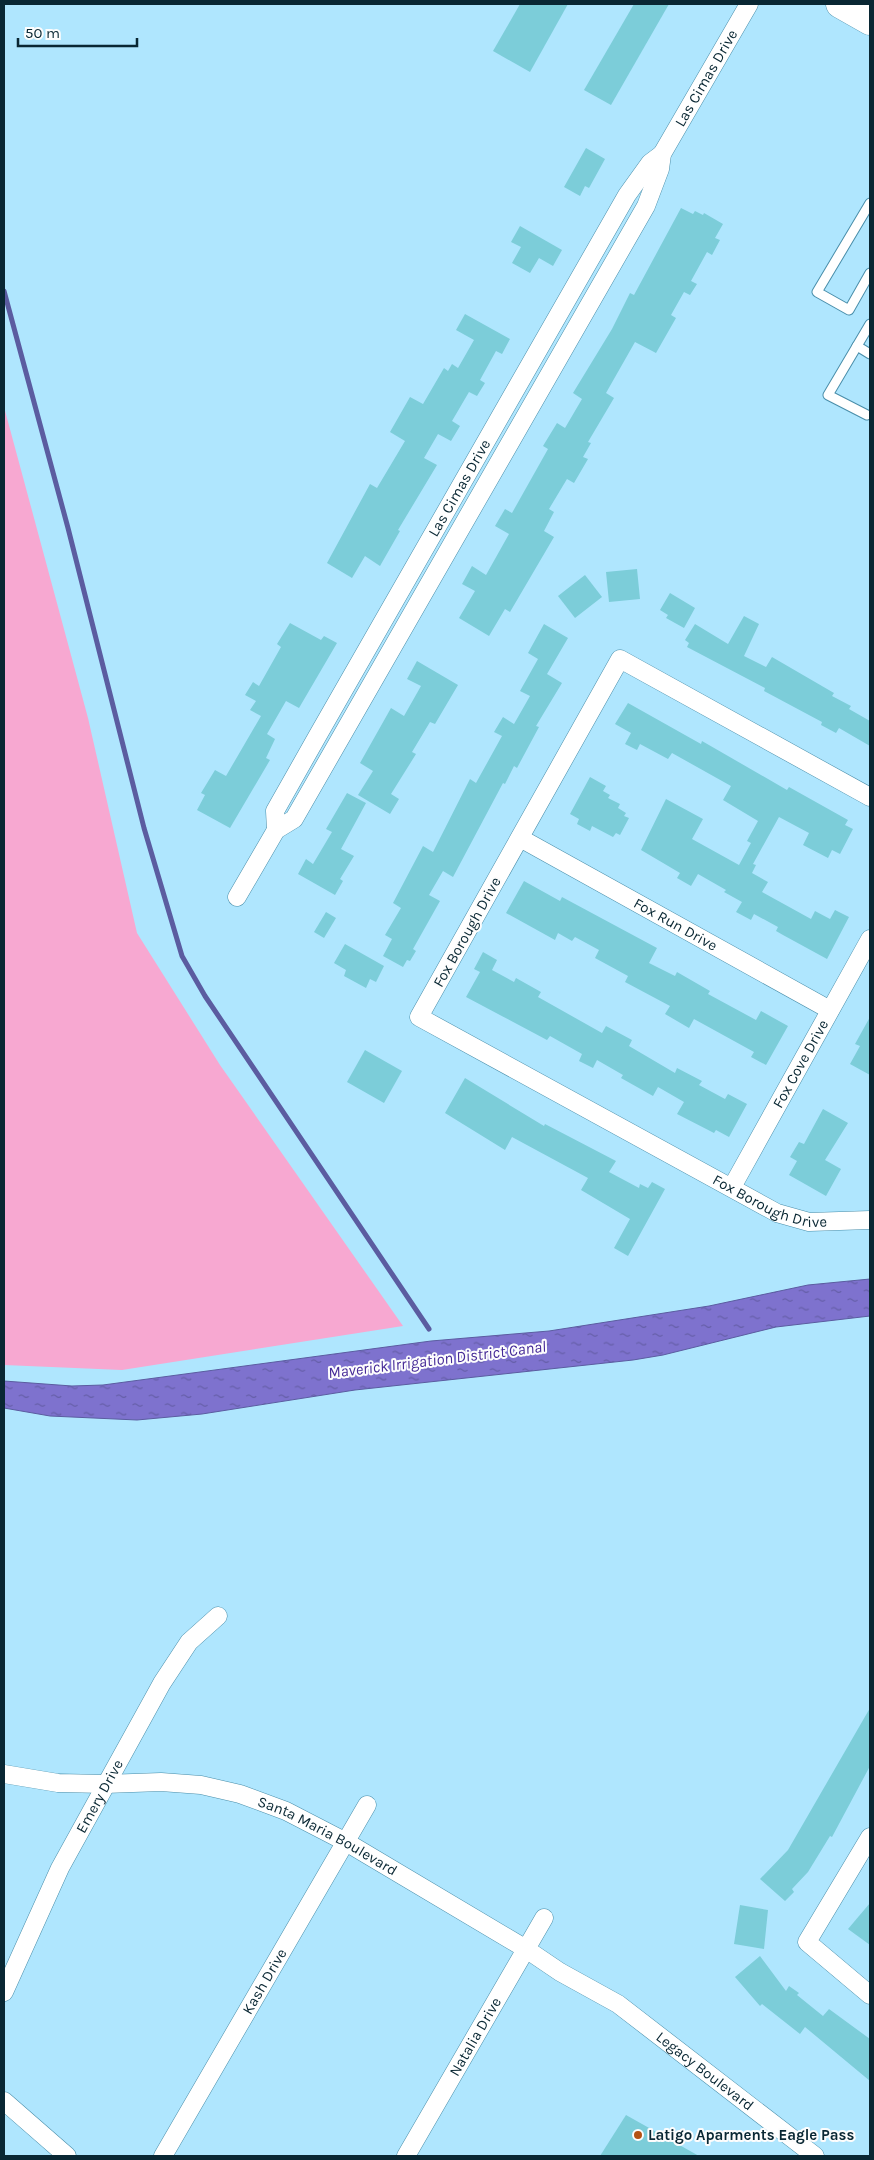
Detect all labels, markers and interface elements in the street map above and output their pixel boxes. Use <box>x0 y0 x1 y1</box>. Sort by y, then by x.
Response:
scale bar <box>18 15 136 47</box>
text: 50 m <box>25 24 60 42</box>
street label: Las Cimas Drive <box>671 26 741 130</box>
street label: Las Cimas Drive <box>424 436 494 540</box>
street label: Fox Borough Drive <box>429 874 505 990</box>
street label: Fox Run Drive <box>631 894 721 955</box>
street label: Fox Cove Drive <box>769 1017 832 1111</box>
street label: Fox Borough Drive <box>710 1171 827 1231</box>
water label: Maverick Irrigation District Canal <box>327 1337 547 1382</box>
street label: Emery Drive <box>72 1756 127 1836</box>
street label: Santa Maria Boulevard <box>255 1792 401 1879</box>
street label: Kash Drive <box>238 1945 291 2017</box>
street label: Natalia Drive <box>445 1994 505 2079</box>
street label: Legacy Boulevard <box>653 2028 757 2114</box>
place label: Latigo Aparments Eagle Pass <box>648 2126 854 2144</box>
marker: Latigo Aparments Eagle Pass <box>632 2129 644 2141</box>

